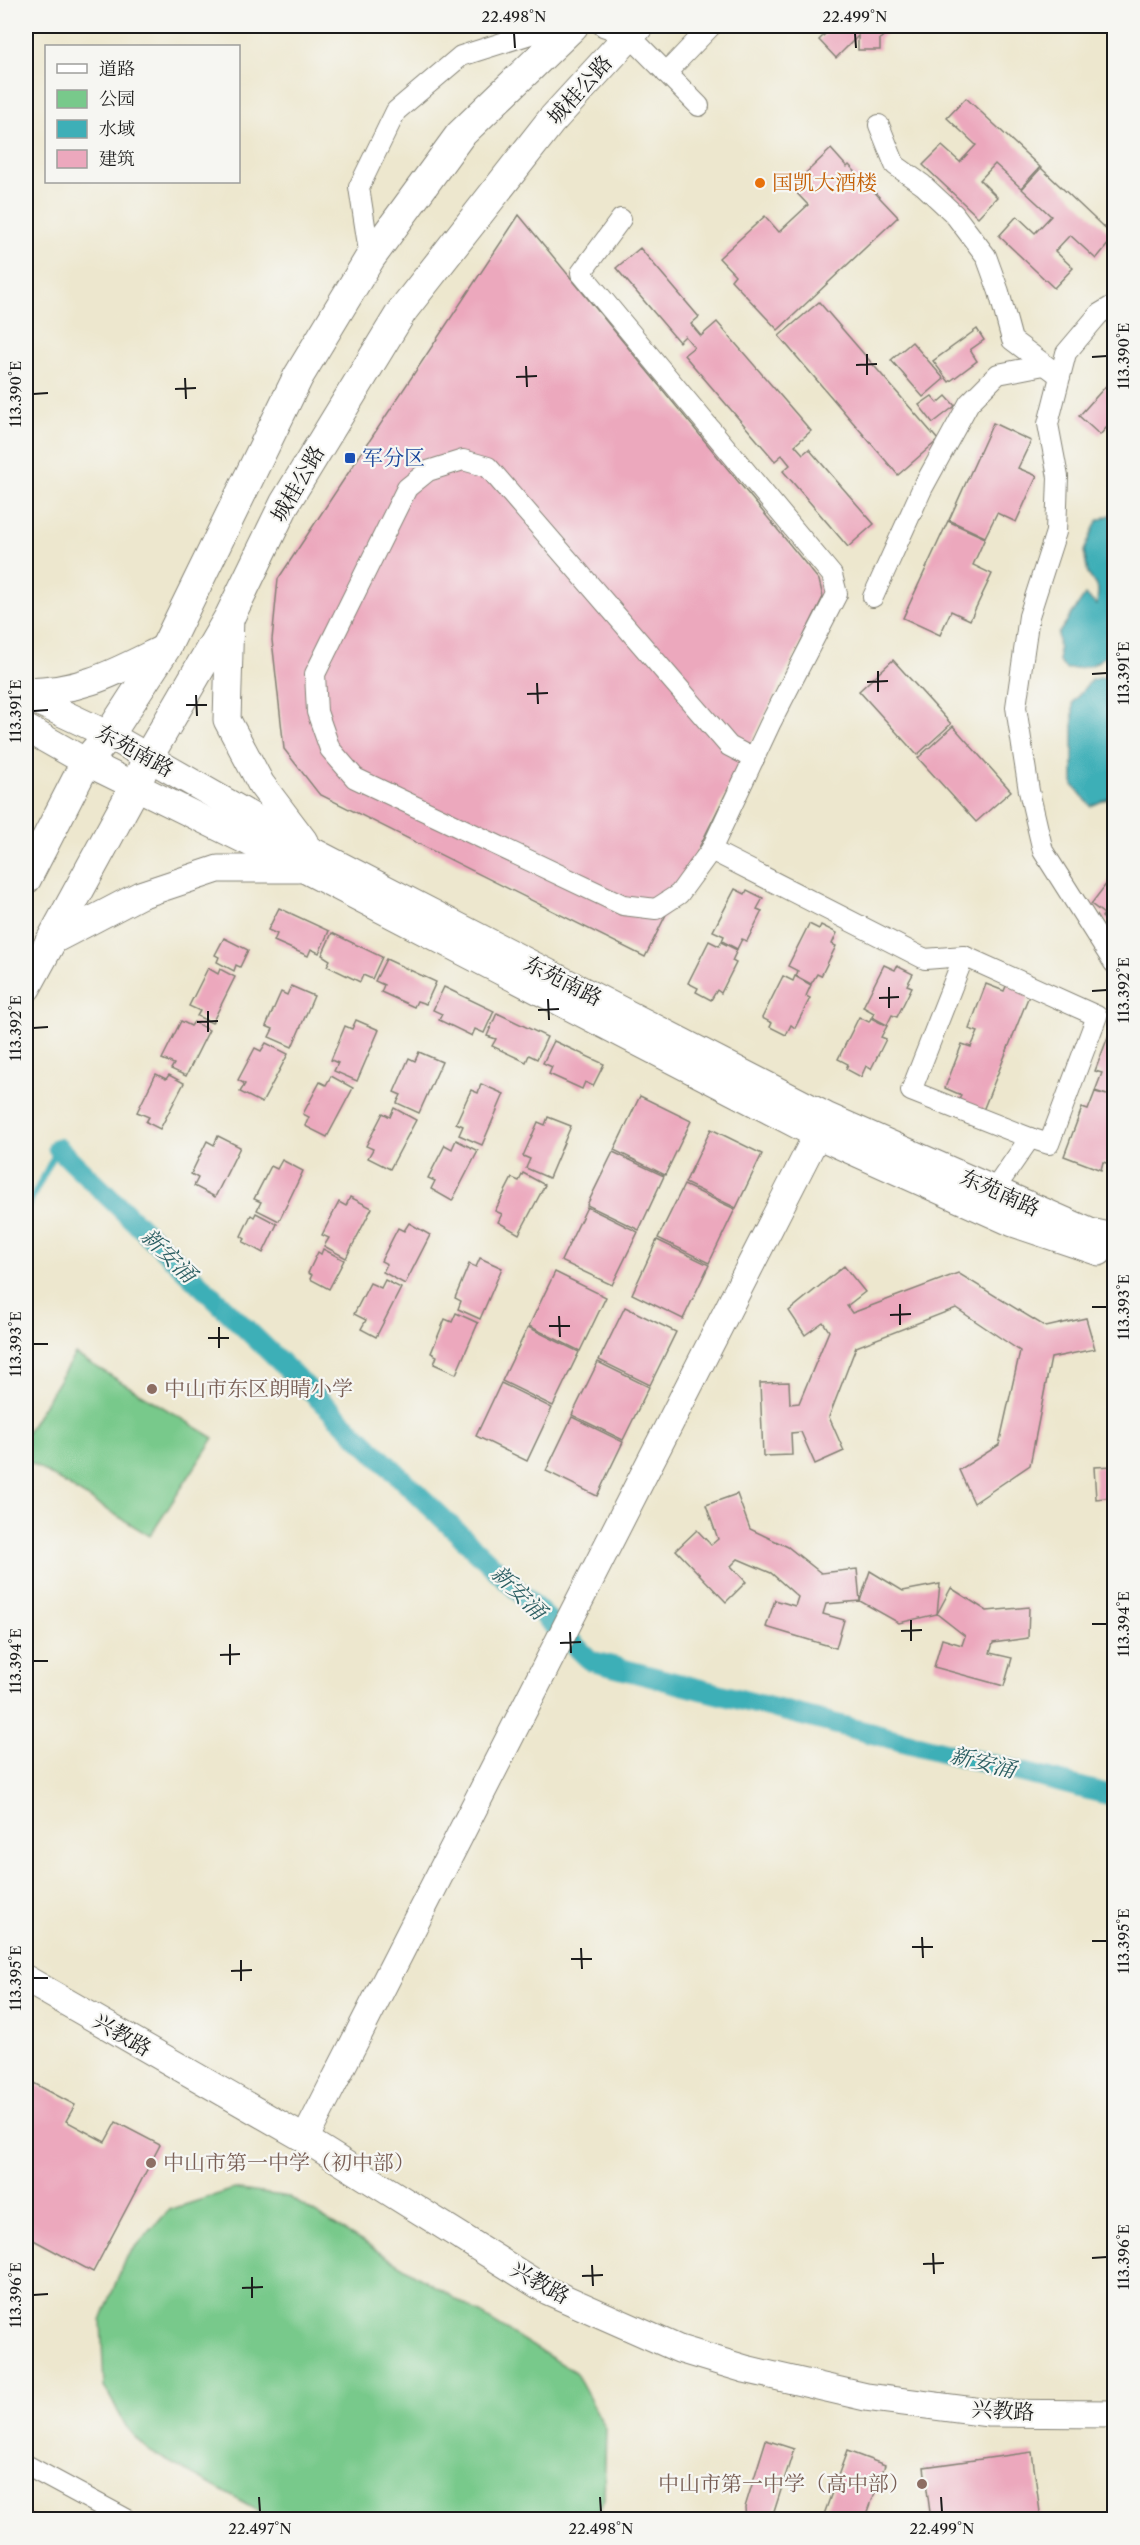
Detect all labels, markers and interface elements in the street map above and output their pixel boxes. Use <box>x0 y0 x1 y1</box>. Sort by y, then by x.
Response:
text: 22.498°N <box>482 7 546 26</box>
text: 22.499°N <box>823 7 887 26</box>
legend <box>45 45 240 183</box>
street label: 城桂公路 <box>542 50 617 129</box>
text: 道路 <box>99 58 135 80</box>
text: 公园 <box>99 88 135 110</box>
text: 水域 <box>99 118 135 140</box>
text: 建筑 <box>99 148 135 170</box>
place label: 国凯大酒楼 <box>772 170 877 195</box>
marker: 国凯大酒楼 <box>753 176 767 190</box>
text: 113.390°E <box>1114 323 1133 389</box>
text: 113.390°E <box>6 361 25 427</box>
street label: 城桂公路 <box>266 441 329 526</box>
place label: 军分区 <box>362 445 425 470</box>
marker: 军分区 <box>343 451 357 465</box>
text: 113.391°E <box>1114 641 1133 705</box>
text: 113.391°E <box>6 679 25 743</box>
street label: 东苑南路 <box>92 719 178 782</box>
street label: 东苑南路 <box>520 950 606 1011</box>
text: 113.392°E <box>1114 957 1133 1023</box>
text: 113.392°E <box>6 995 25 1061</box>
street label: 东苑南路 <box>957 1164 1044 1221</box>
water label: 新安涌 <box>136 1223 204 1290</box>
text: 113.393°E <box>1114 1274 1133 1340</box>
text: 113.393°E <box>6 1311 25 1377</box>
place label: 中山市东区朗晴小学 <box>164 1376 353 1401</box>
marker: 中山市东区朗晴小学 <box>145 1382 159 1396</box>
water label: 新安涌 <box>486 1560 554 1627</box>
text: 113.394°E <box>1114 1591 1133 1657</box>
text: 113.394°E <box>6 1628 25 1694</box>
water label: 新安涌 <box>948 1741 1021 1784</box>
text: 113.395°E <box>1114 1908 1133 1974</box>
text: 113.395°E <box>6 1945 25 2011</box>
street label: 兴教路 <box>89 2008 156 2061</box>
place label: 中山市第一中学（初中部） <box>163 2150 415 2175</box>
marker: 中山市第一中学（初中部） <box>144 2156 158 2170</box>
text: 113.396°E <box>1114 2224 1133 2290</box>
street label: 兴教路 <box>507 2256 574 2309</box>
text: 113.396°E <box>6 2262 25 2328</box>
street label: 兴教路 <box>971 2396 1035 2425</box>
place label: 中山市第一中学（高中部） <box>658 2471 910 2496</box>
marker: 中山市第一中学（高中部） <box>915 2477 929 2491</box>
text: 22.497°N <box>228 2519 292 2538</box>
text: 22.498°N <box>569 2519 633 2538</box>
text: 22.499°N <box>910 2519 974 2538</box>

